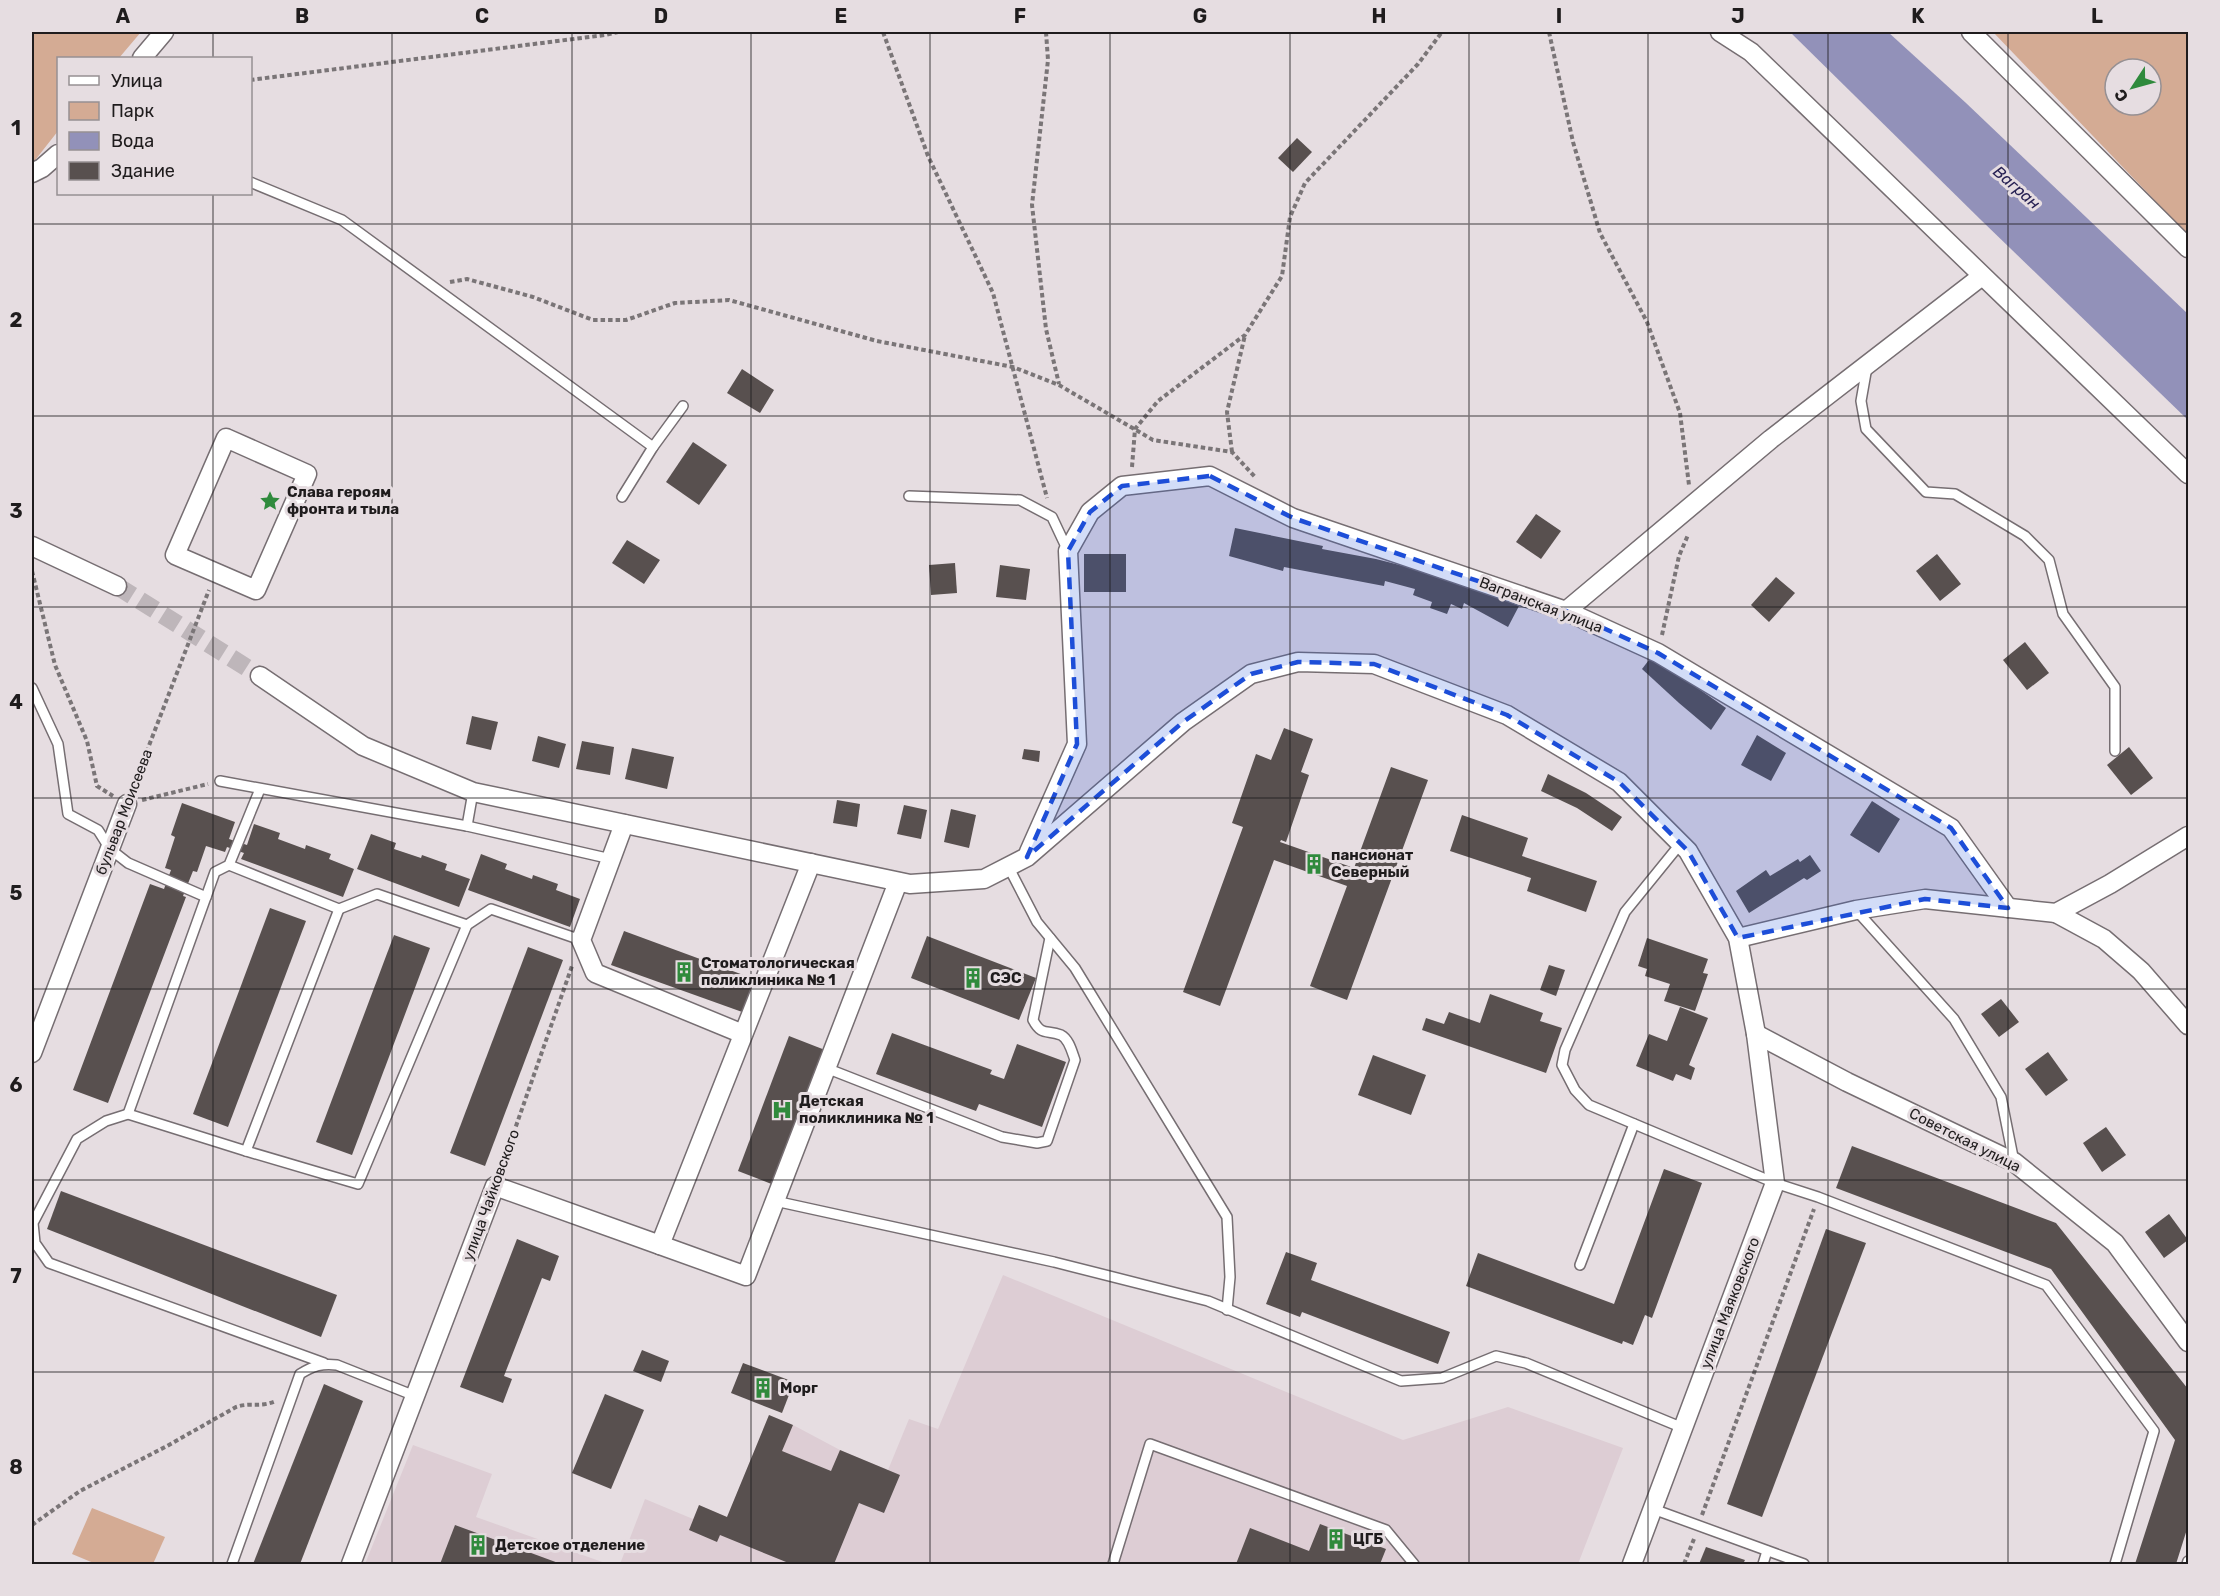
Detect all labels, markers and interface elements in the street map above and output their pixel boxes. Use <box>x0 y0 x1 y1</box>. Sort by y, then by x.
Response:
text: A <box>116 4 131 28</box>
text: B <box>295 4 309 28</box>
text: C <box>475 4 489 28</box>
text: D <box>654 4 668 28</box>
text: E <box>835 4 847 28</box>
text: F <box>1014 4 1026 28</box>
text: G <box>1193 4 1207 28</box>
text: H <box>1372 4 1386 28</box>
text: I <box>1556 4 1562 28</box>
text: J <box>1731 4 1745 28</box>
text: K <box>1911 4 1925 28</box>
text: L <box>2091 4 2103 28</box>
legend <box>57 57 252 195</box>
north arrow <box>2103 57 2163 117</box>
text: Улица <box>111 70 163 92</box>
text: С <box>2110 85 2132 106</box>
text: Парк <box>111 100 155 122</box>
text: 1 <box>11 116 21 140</box>
text: Вода <box>111 130 154 152</box>
text: Здание <box>111 160 175 182</box>
water label: Вагран <box>1989 162 2044 213</box>
text: 2 <box>10 308 23 332</box>
place label: Слава героям фронта и тыла <box>287 483 399 518</box>
place icon: Слава героям фронта и тыла <box>258 489 282 513</box>
text: 3 <box>9 499 23 523</box>
street label: Вагранская улица <box>1477 573 1605 637</box>
text: 4 <box>9 690 23 714</box>
street label: бульвар Моисеева <box>92 746 156 878</box>
place label: пансионат Северный <box>1331 846 1414 881</box>
building icon: пансионат Северный <box>1302 852 1326 876</box>
text: 5 <box>10 881 23 905</box>
place label: Стоматологическая поликлиника № 1 <box>701 954 855 989</box>
building icon: Стоматологическая поликлиника № 1 <box>672 960 696 984</box>
building icon: СЭС <box>961 966 985 990</box>
place label: СЭС <box>990 969 1022 987</box>
text: 6 <box>9 1073 23 1097</box>
place label: Детская поликлиника № 1 <box>799 1092 934 1127</box>
hospital icon: Детская поликлиника № 1 <box>770 1098 794 1122</box>
street label: Советская улица <box>1906 1104 2024 1176</box>
street label: улица Чайковского <box>459 1127 523 1263</box>
street label: улица Маяковского <box>1697 1235 1763 1371</box>
text: 7 <box>10 1264 22 1288</box>
building icon: Морг <box>751 1376 775 1400</box>
place label: Морг <box>780 1379 818 1397</box>
text: 8 <box>9 1455 23 1479</box>
building icon: ЦГБ <box>1324 1527 1348 1551</box>
place label: ЦГБ <box>1353 1530 1383 1548</box>
building icon: Детское отделение <box>466 1533 490 1557</box>
place label: Детское отделение <box>495 1536 645 1554</box>

